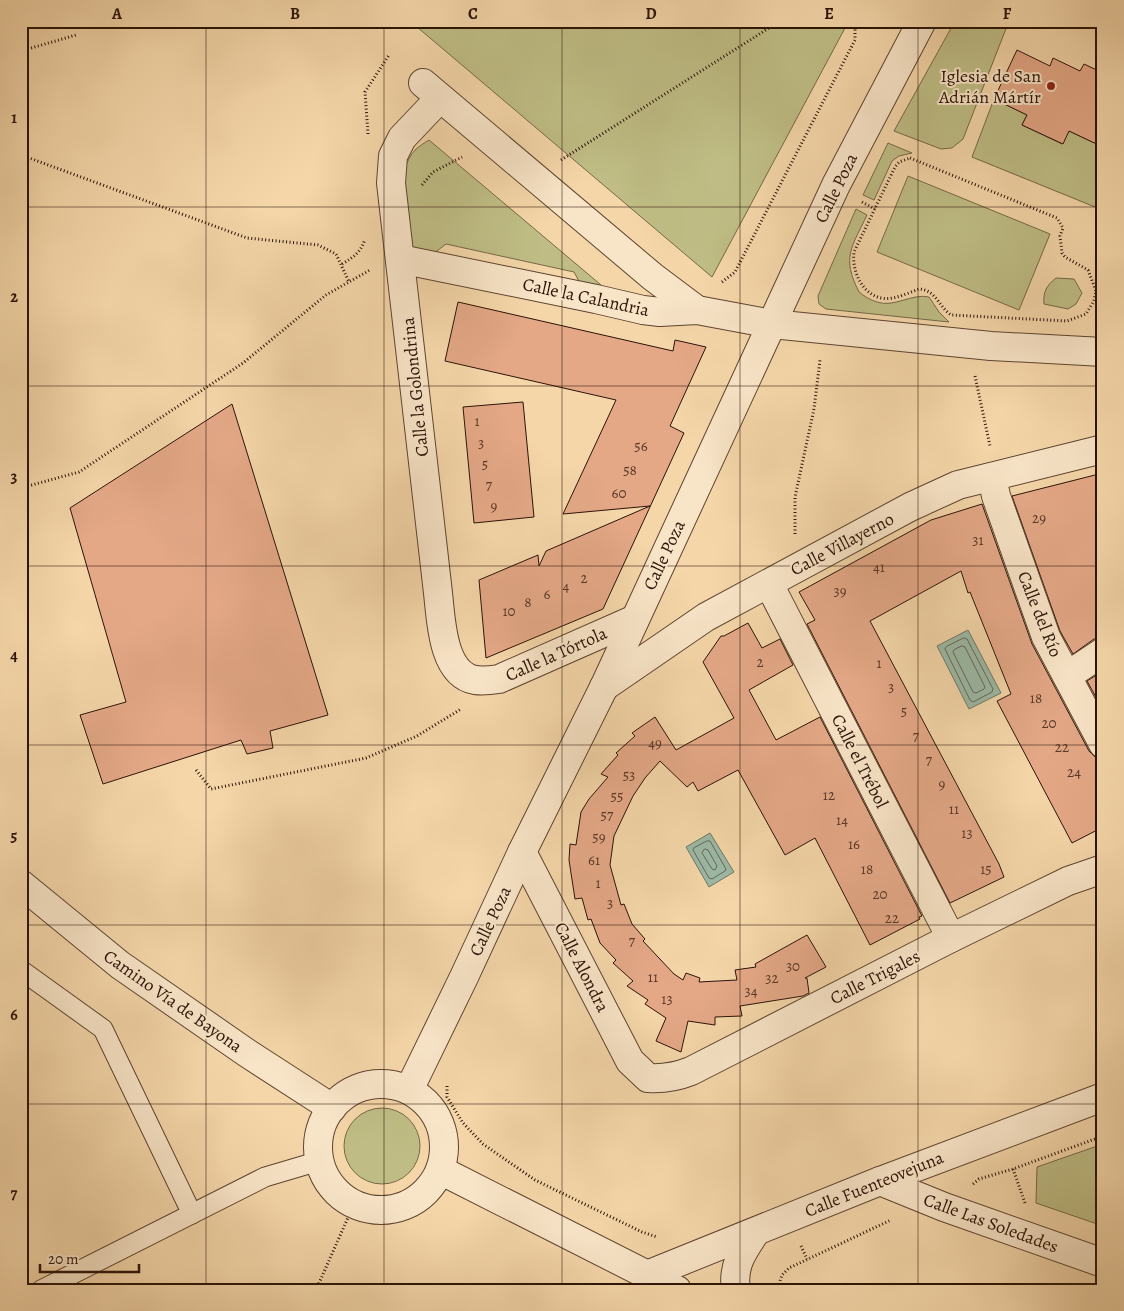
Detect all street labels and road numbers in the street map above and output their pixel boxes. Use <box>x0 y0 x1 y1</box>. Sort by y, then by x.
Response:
street label: Calle Poza <box>809 149 863 227</box>
street label: Calle la Calandria <box>521 272 652 322</box>
street label: Calle la Golondrina <box>396 315 434 458</box>
street label: Calle Villayerno <box>786 507 898 581</box>
street label: Calle Poza <box>637 515 691 594</box>
street label: Calle del Río <box>1012 567 1068 661</box>
street label: Calle la Tórtola <box>501 621 611 687</box>
street label: Calle el Trébol <box>826 710 894 813</box>
street label: Calle Poza <box>463 881 517 960</box>
street label: Calle Alondra <box>549 918 615 1017</box>
street label: Camino Vía de Bayona <box>99 944 248 1058</box>
street label: Calle Trigales <box>826 944 924 1010</box>
street label: Calle Fuenteovejuna <box>801 1145 948 1223</box>
street label: Calle Las Soledades <box>920 1187 1062 1259</box>

